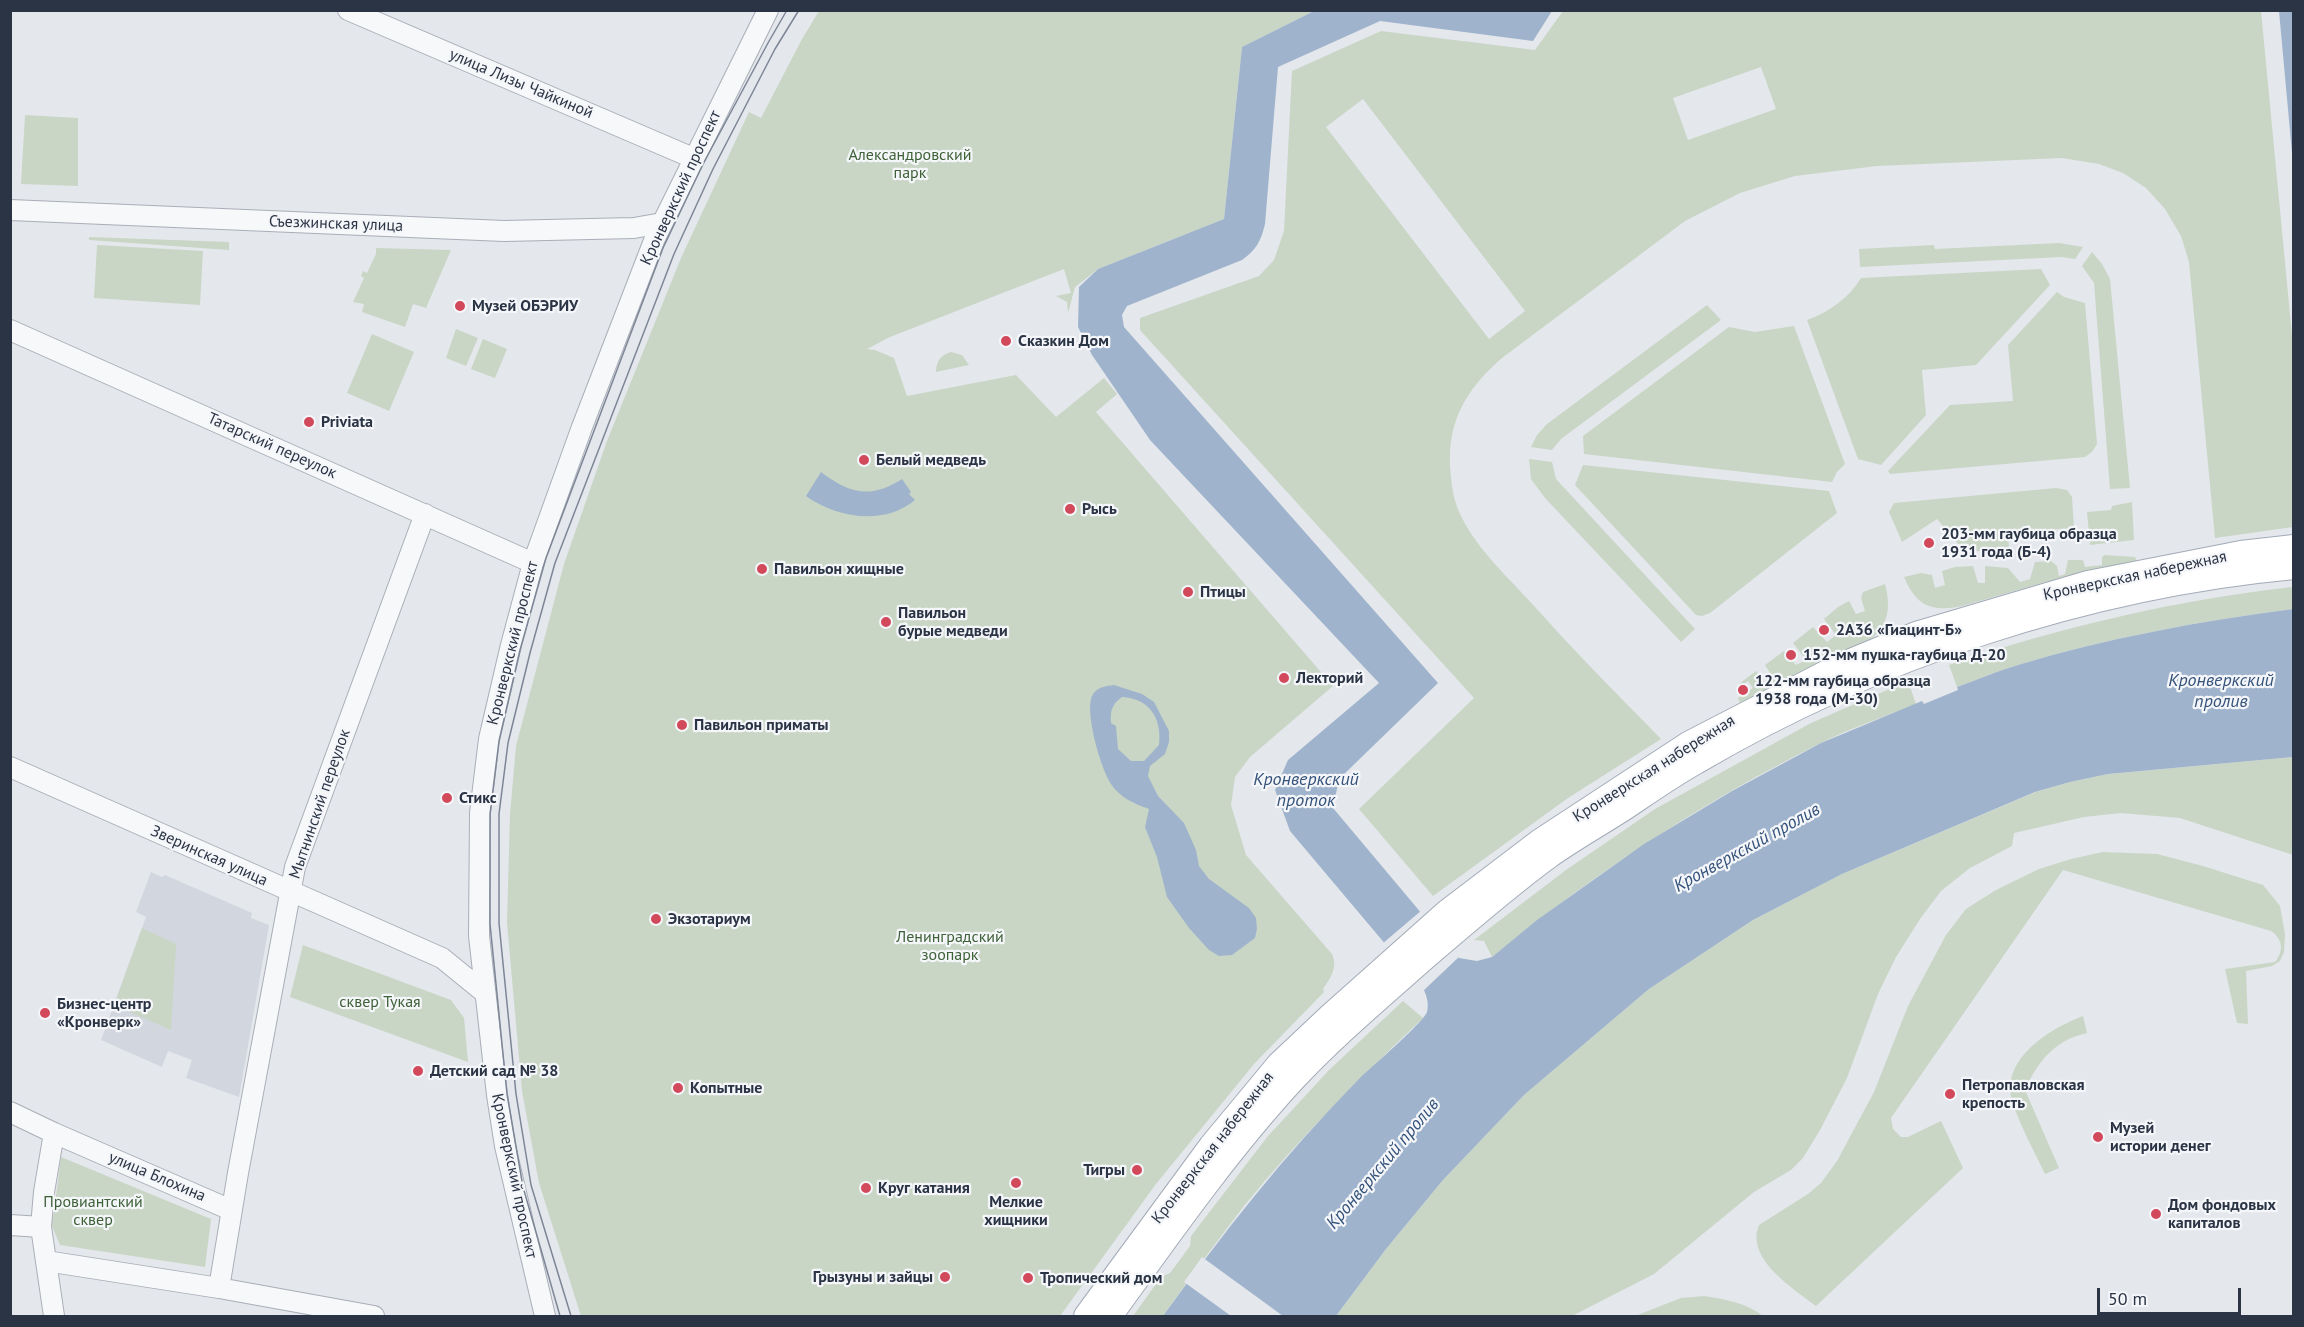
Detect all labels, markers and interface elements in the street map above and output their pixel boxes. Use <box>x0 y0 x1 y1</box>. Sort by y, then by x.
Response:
street label: улица Лизы Чайкиной <box>446 45 596 123</box>
street label: Кронверкский проспект <box>637 108 725 268</box>
park label: Александровский парк <box>849 145 971 183</box>
street label: Съезжинская улица <box>268 212 404 236</box>
place label: Музей ОБЭРИУ <box>472 296 578 316</box>
marker: Музей ОБЭРИУ <box>453 299 467 313</box>
place label: Сказкин Дом <box>1018 331 1109 351</box>
marker: Сказкин Дом <box>999 334 1013 348</box>
street label: Татарский переулок <box>204 409 340 483</box>
place label: Priviata <box>321 412 373 432</box>
marker: Priviata <box>302 415 316 429</box>
place label: Белый медведь <box>876 450 986 470</box>
marker: Белый медведь <box>857 453 871 467</box>
place label: Рысь <box>1082 499 1117 519</box>
marker: Рысь <box>1063 502 1077 516</box>
place label: 203-мм гаубица образца 1931 года (Б-4) <box>1941 524 2117 562</box>
marker: 203-мм гаубица образца 1931 года (Б-4) <box>1922 536 1936 550</box>
street label: Кронверкская набережная <box>2041 547 2229 605</box>
street label: Кронверкский проспект <box>483 559 543 727</box>
place label: Павильон хищные <box>774 559 904 579</box>
marker: Павильон хищные <box>755 562 769 576</box>
place label: Птицы <box>1200 582 1246 602</box>
marker: Птицы <box>1181 585 1195 599</box>
place label: Павильон бурые медведи <box>898 603 1008 641</box>
marker: Павильон бурые медведи <box>879 615 893 629</box>
place label: 2А36 «Гиацинт-Б» <box>1836 620 1962 640</box>
marker: 2А36 «Гиацинт-Б» <box>1817 623 1831 637</box>
place label: 152-мм пушка-гаубица Д-20 <box>1803 645 2006 665</box>
marker: 152-мм пушка-гаубица Д-20 <box>1784 648 1798 662</box>
place label: Лекторий <box>1296 668 1363 688</box>
water label: Кронверкский пролив <box>2168 670 2274 712</box>
marker: Лекторий <box>1277 671 1291 685</box>
place label: 122-мм гаубица образца 1938 года (М-30) <box>1755 671 1931 709</box>
marker: 122-мм гаубица образца 1938 года (М-30) <box>1736 683 1750 697</box>
street label: Кронверкская набережная <box>1570 711 1738 827</box>
place label: Павильон приматы <box>694 715 829 735</box>
marker: Павильон приматы <box>675 718 689 732</box>
street label: Мытнинский переулок <box>285 727 355 881</box>
water label: Кронверкский проток <box>1253 769 1359 812</box>
place label: Стикс <box>459 788 497 808</box>
marker: Стикс <box>440 791 454 805</box>
water label: Кронверкский пролив <box>1670 799 1824 897</box>
street label: Зверинская улица <box>147 822 271 890</box>
place label: Экзотариум <box>668 909 751 929</box>
marker: Экзотариум <box>649 912 663 926</box>
park label: Ленинградский зоопарк <box>896 927 1004 965</box>
park label: сквер Тукая <box>339 992 421 1012</box>
place label: Бизнес-центр «Кронверк» <box>57 994 152 1032</box>
marker: Бизнес-центр «Кронверк» <box>38 1006 52 1020</box>
place label: Детский сад № 38 <box>430 1061 558 1081</box>
marker: Детский сад № 38 <box>411 1064 425 1078</box>
street label: Кронверкская набережная <box>1148 1068 1278 1228</box>
place label: Петропавловская крепость <box>1962 1075 2084 1113</box>
place label: Копытные <box>690 1078 762 1098</box>
marker: Копытные <box>671 1081 685 1095</box>
marker: Петропавловская крепость <box>1943 1087 1957 1101</box>
street label: Кронверкский проспект <box>487 1092 541 1260</box>
water label: Кронверкский пролив <box>1322 1094 1444 1234</box>
place label: Музей истории денег <box>2110 1118 2211 1156</box>
marker: Музей истории денег <box>2091 1130 2105 1144</box>
street label: улица Блохина <box>106 1148 208 1206</box>
place label: Тигры <box>1083 1160 1125 1180</box>
marker: Тигры <box>1130 1163 1144 1177</box>
marker: Мелкие хищники <box>1009 1176 1023 1190</box>
place label: Круг катания <box>878 1178 970 1198</box>
marker: Круг катания <box>859 1181 873 1195</box>
park label: Провиантский сквер <box>43 1192 143 1230</box>
place label: Мелкие хищники <box>984 1192 1048 1230</box>
place label: Дом фондовых капиталов <box>2168 1195 2276 1233</box>
marker: Дом фондовых капиталов <box>2149 1207 2163 1221</box>
place label: Грызуны и зайцы <box>813 1267 933 1287</box>
place label: Тропический дом <box>1040 1268 1162 1288</box>
marker: Грызуны и зайцы <box>938 1270 952 1284</box>
marker: Тропический дом <box>1021 1271 1035 1285</box>
scale bar <box>2100 1276 2244 1314</box>
text: 50 m <box>2108 1287 2147 1310</box>

